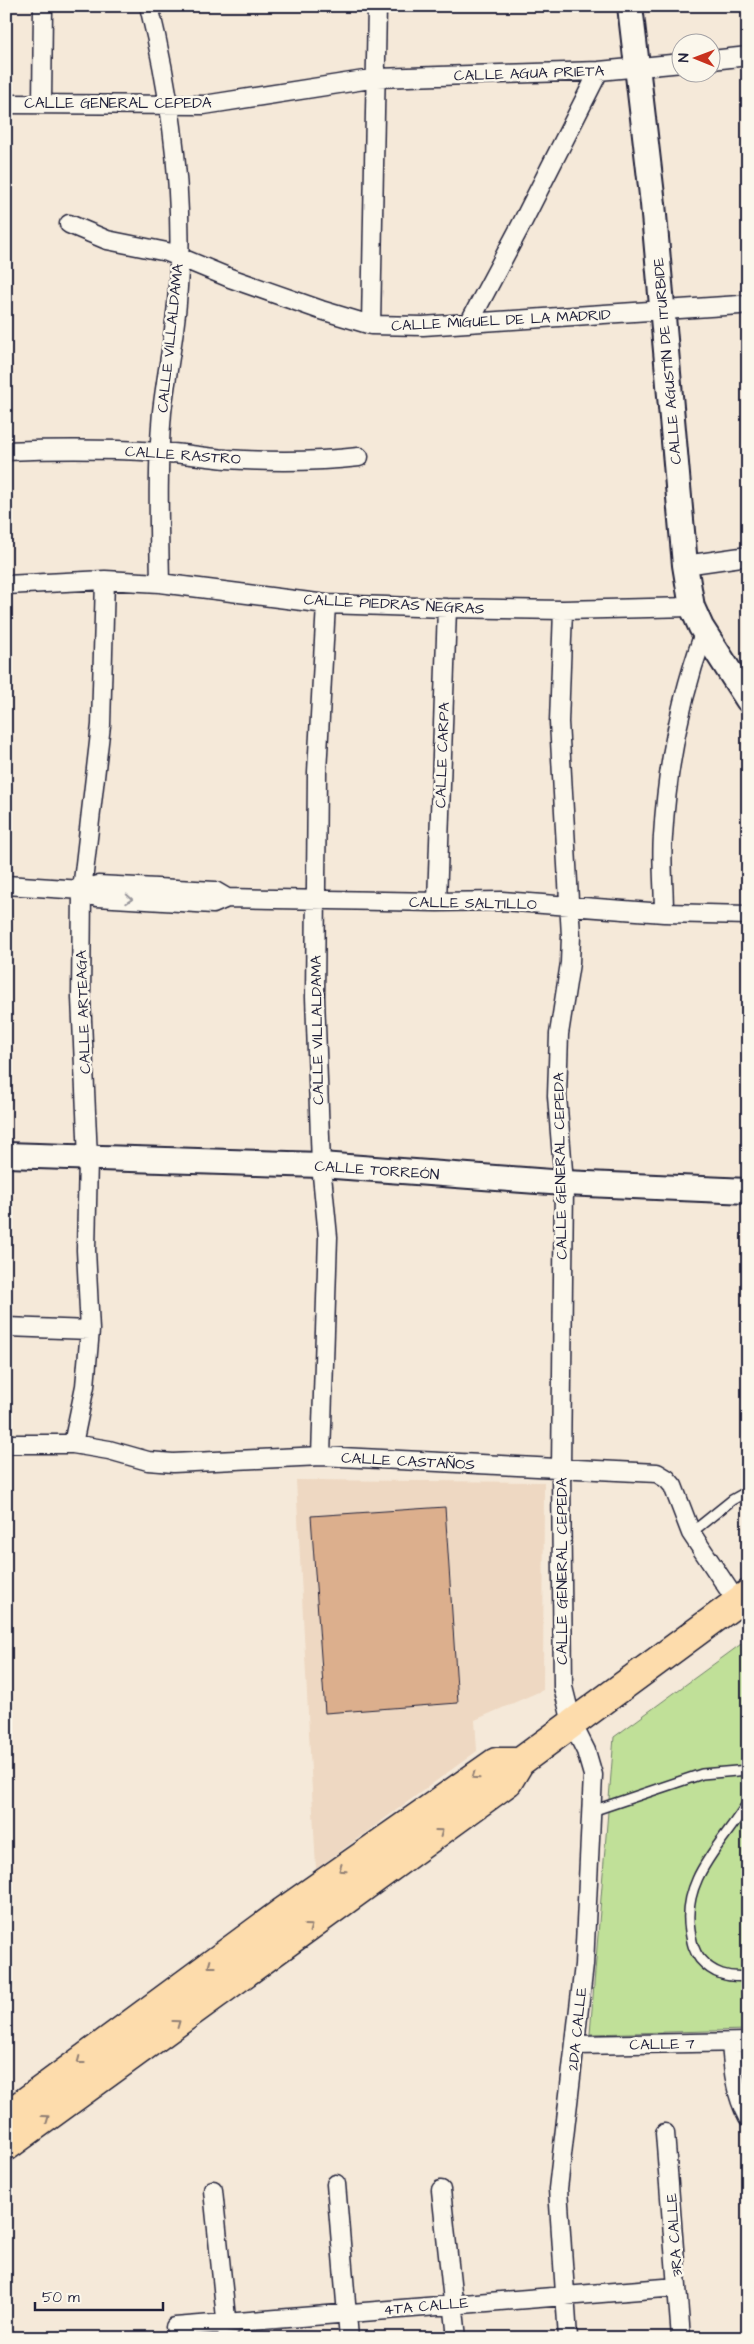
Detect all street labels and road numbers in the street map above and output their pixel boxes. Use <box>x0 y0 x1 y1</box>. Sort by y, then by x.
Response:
street label: CALLE AGUA PRIETA <box>454 60 605 87</box>
street label: CALLE GENERAL CEPEDA <box>24 93 212 114</box>
street label: CALLE AGUSTÍN DE ITURBIDE <box>648 256 687 465</box>
street label: CALLE VILLALDAMA <box>152 262 189 414</box>
street label: CALLE MIGUEL DE LA MADRID <box>391 304 612 337</box>
street label: CALLE RASTRO <box>124 441 242 470</box>
street label: CALLE PIEDRAS NEGRAS <box>303 589 485 620</box>
street label: CALLE CARPA <box>430 701 455 808</box>
street label: CALLE SALTILLO <box>409 892 537 915</box>
street label: CALLE ARTEAGA <box>71 949 96 1074</box>
street label: CALLE VILLALDAMA <box>306 955 329 1105</box>
street label: CALLE GENERAL CEPEDA <box>548 1072 573 1260</box>
street label: CALLE TORREÓN <box>314 1156 440 1185</box>
street label: CALLE CASTAÑOS <box>341 1448 476 1476</box>
street label: CALLE GENERAL CEPEDA <box>552 1477 573 1665</box>
street label: 2DA CALLE <box>563 1986 592 2072</box>
street label: CALLE 7 <box>629 2033 695 2056</box>
street label: 3RA CALLE <box>661 2192 688 2278</box>
street label: 4TA CALLE <box>383 2292 469 2321</box>

